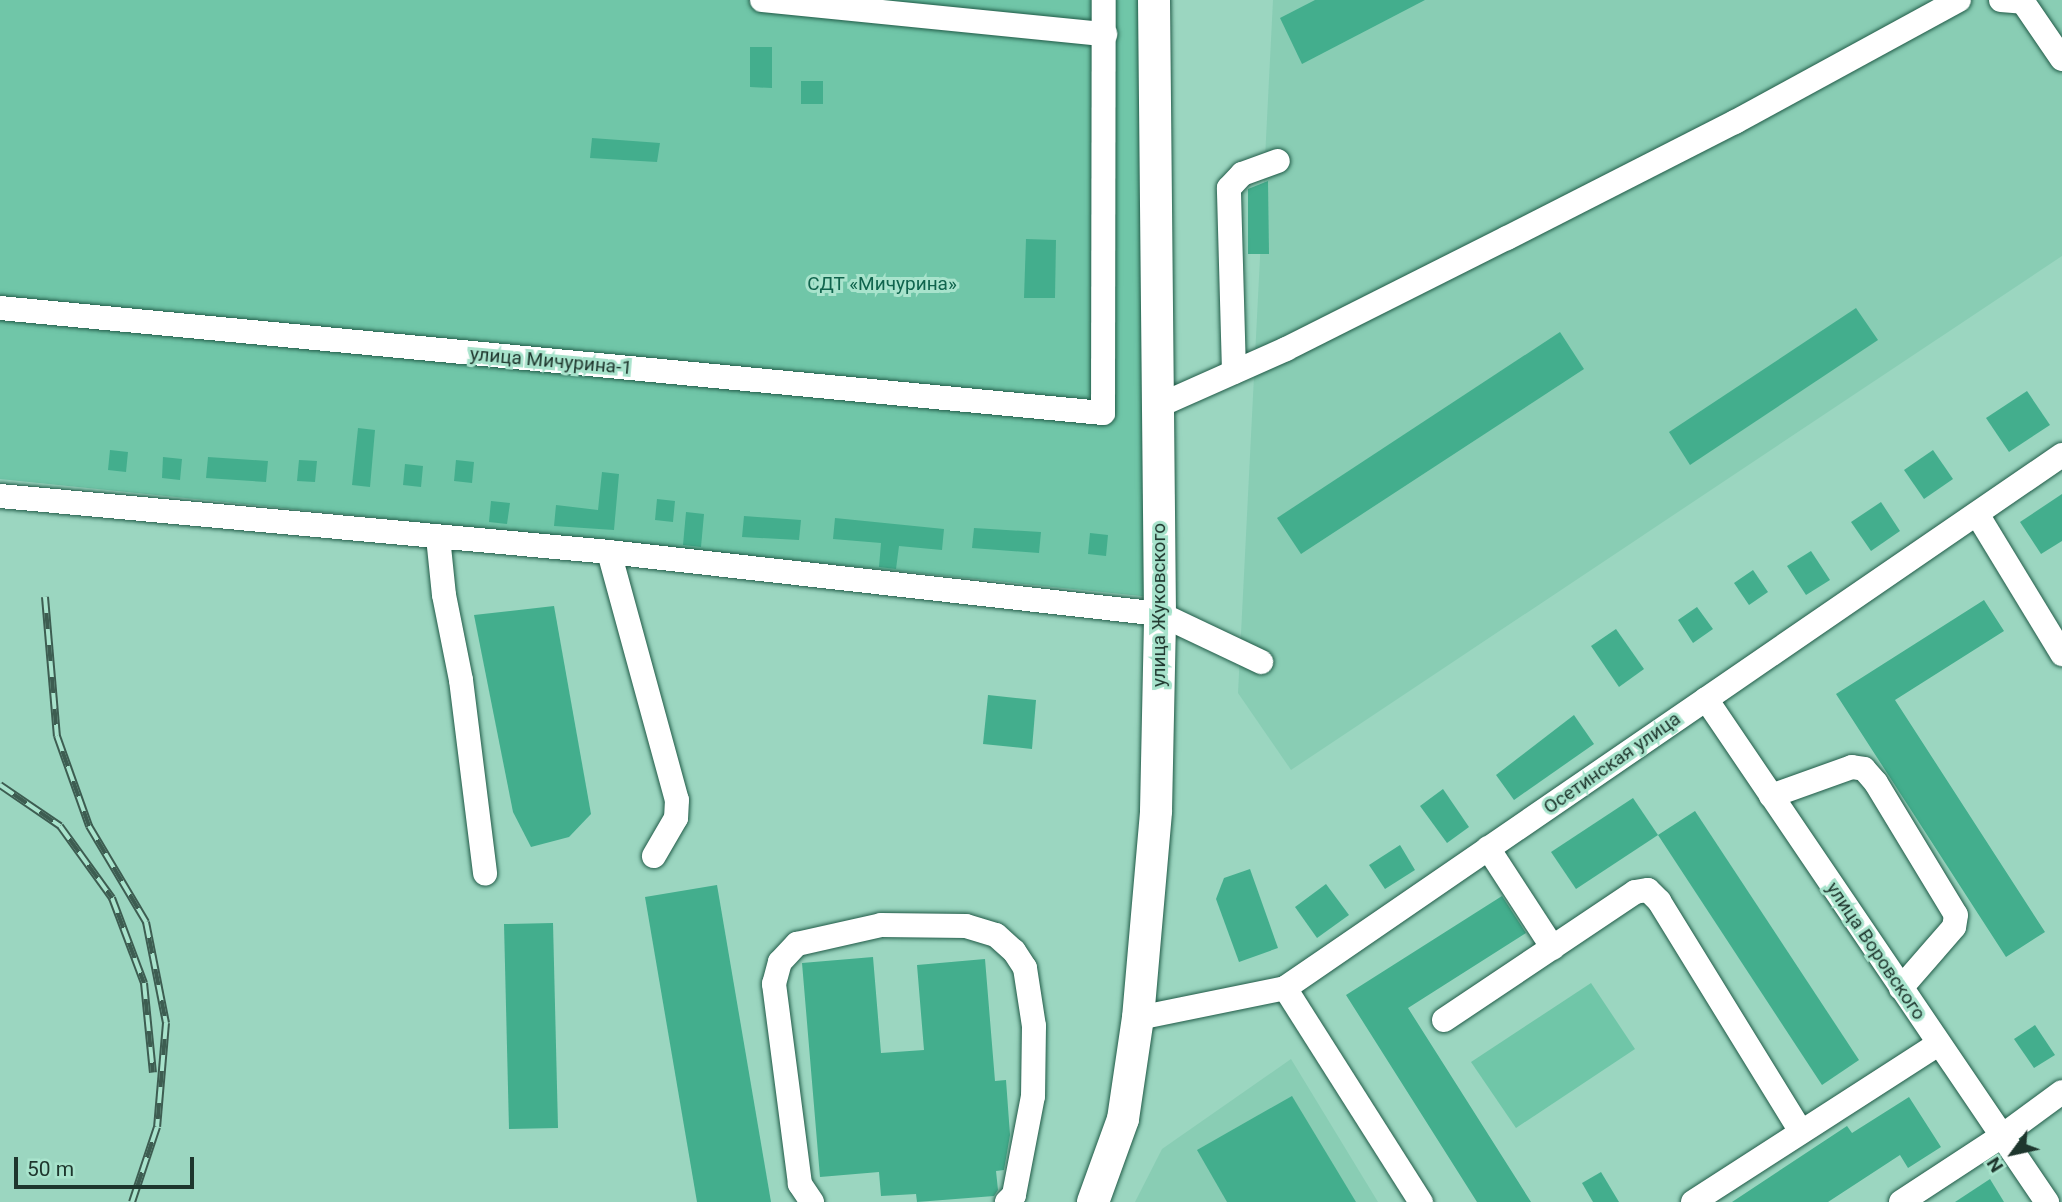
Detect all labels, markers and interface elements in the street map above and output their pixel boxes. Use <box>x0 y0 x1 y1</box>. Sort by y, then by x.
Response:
park label: СДТ «Мичурина» <box>807 273 957 295</box>
street label: улица Мичурина-1 <box>469 343 633 379</box>
street label: улица Жуковского <box>1148 523 1170 687</box>
street label: Осетинская улица <box>1539 707 1685 819</box>
street label: улица Воровского <box>1821 878 1931 1024</box>
north arrow <box>1978 1118 2048 1188</box>
scale bar <box>18 1142 198 1186</box>
text: N <box>1982 1153 2008 1177</box>
text: 50 m <box>27 1157 74 1181</box>

